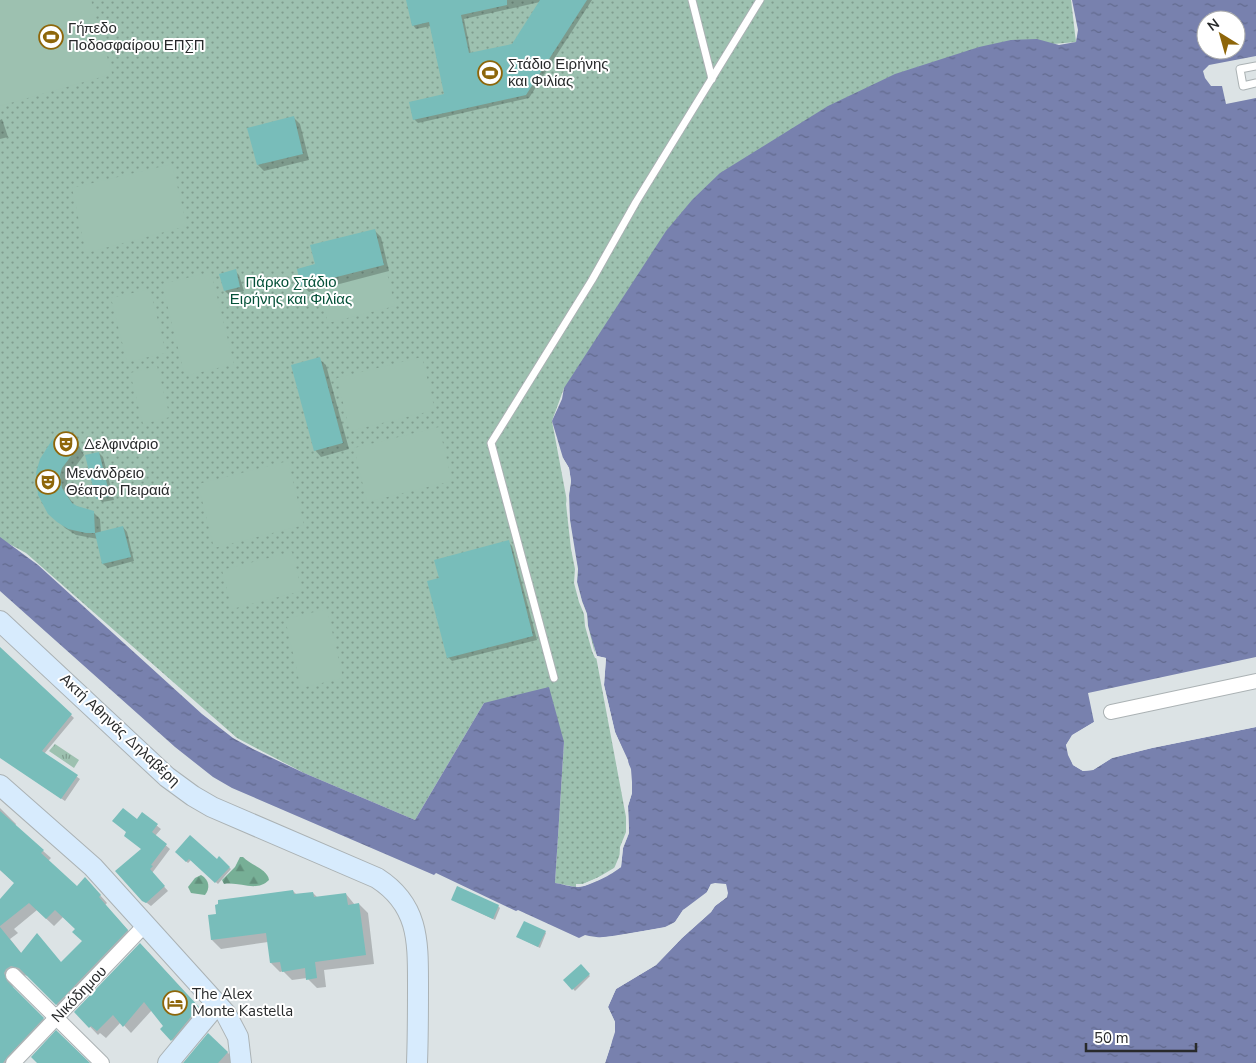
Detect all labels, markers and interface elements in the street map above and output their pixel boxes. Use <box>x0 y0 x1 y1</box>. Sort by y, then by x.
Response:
north arrow <box>1196 10 1246 60</box>
text: N <box>1204 14 1223 36</box>
place label: Γήπεδο Ποδοσφαίρου ΕΠΣΠ <box>68 18 204 55</box>
sports icon: Γήπεδο Ποδοσφαίρου ΕΠΣΠ <box>38 24 64 50</box>
place label: Στάδιο Ειρήνης και Φιλίας <box>508 54 609 91</box>
sports icon: Στάδιο Ειρήνης και Φιλίας <box>477 60 503 86</box>
park label: Πάρκο Στάδιο Ειρήνης και Φιλίας <box>230 272 352 309</box>
theatre icon: Δελφινάριο <box>53 431 79 457</box>
place label: Δελφινάριο <box>84 434 158 454</box>
place label: Μενάνδρειο Θέατρο Πειραιά <box>66 463 170 500</box>
theatre icon: Μενάνδρειο Θέατρο Πειραιά <box>35 469 61 495</box>
street label: Ακτή Αθηνάς Δηλαβέρη <box>56 669 184 791</box>
street label: Νικόδημου <box>47 961 111 1027</box>
place label: The Alex Monte Kastella <box>192 984 293 1021</box>
hotel icon: The Alex Monte Kastella <box>162 990 188 1016</box>
scale bar <box>1086 1020 1196 1052</box>
text: 50 m <box>1094 1028 1129 1048</box>

